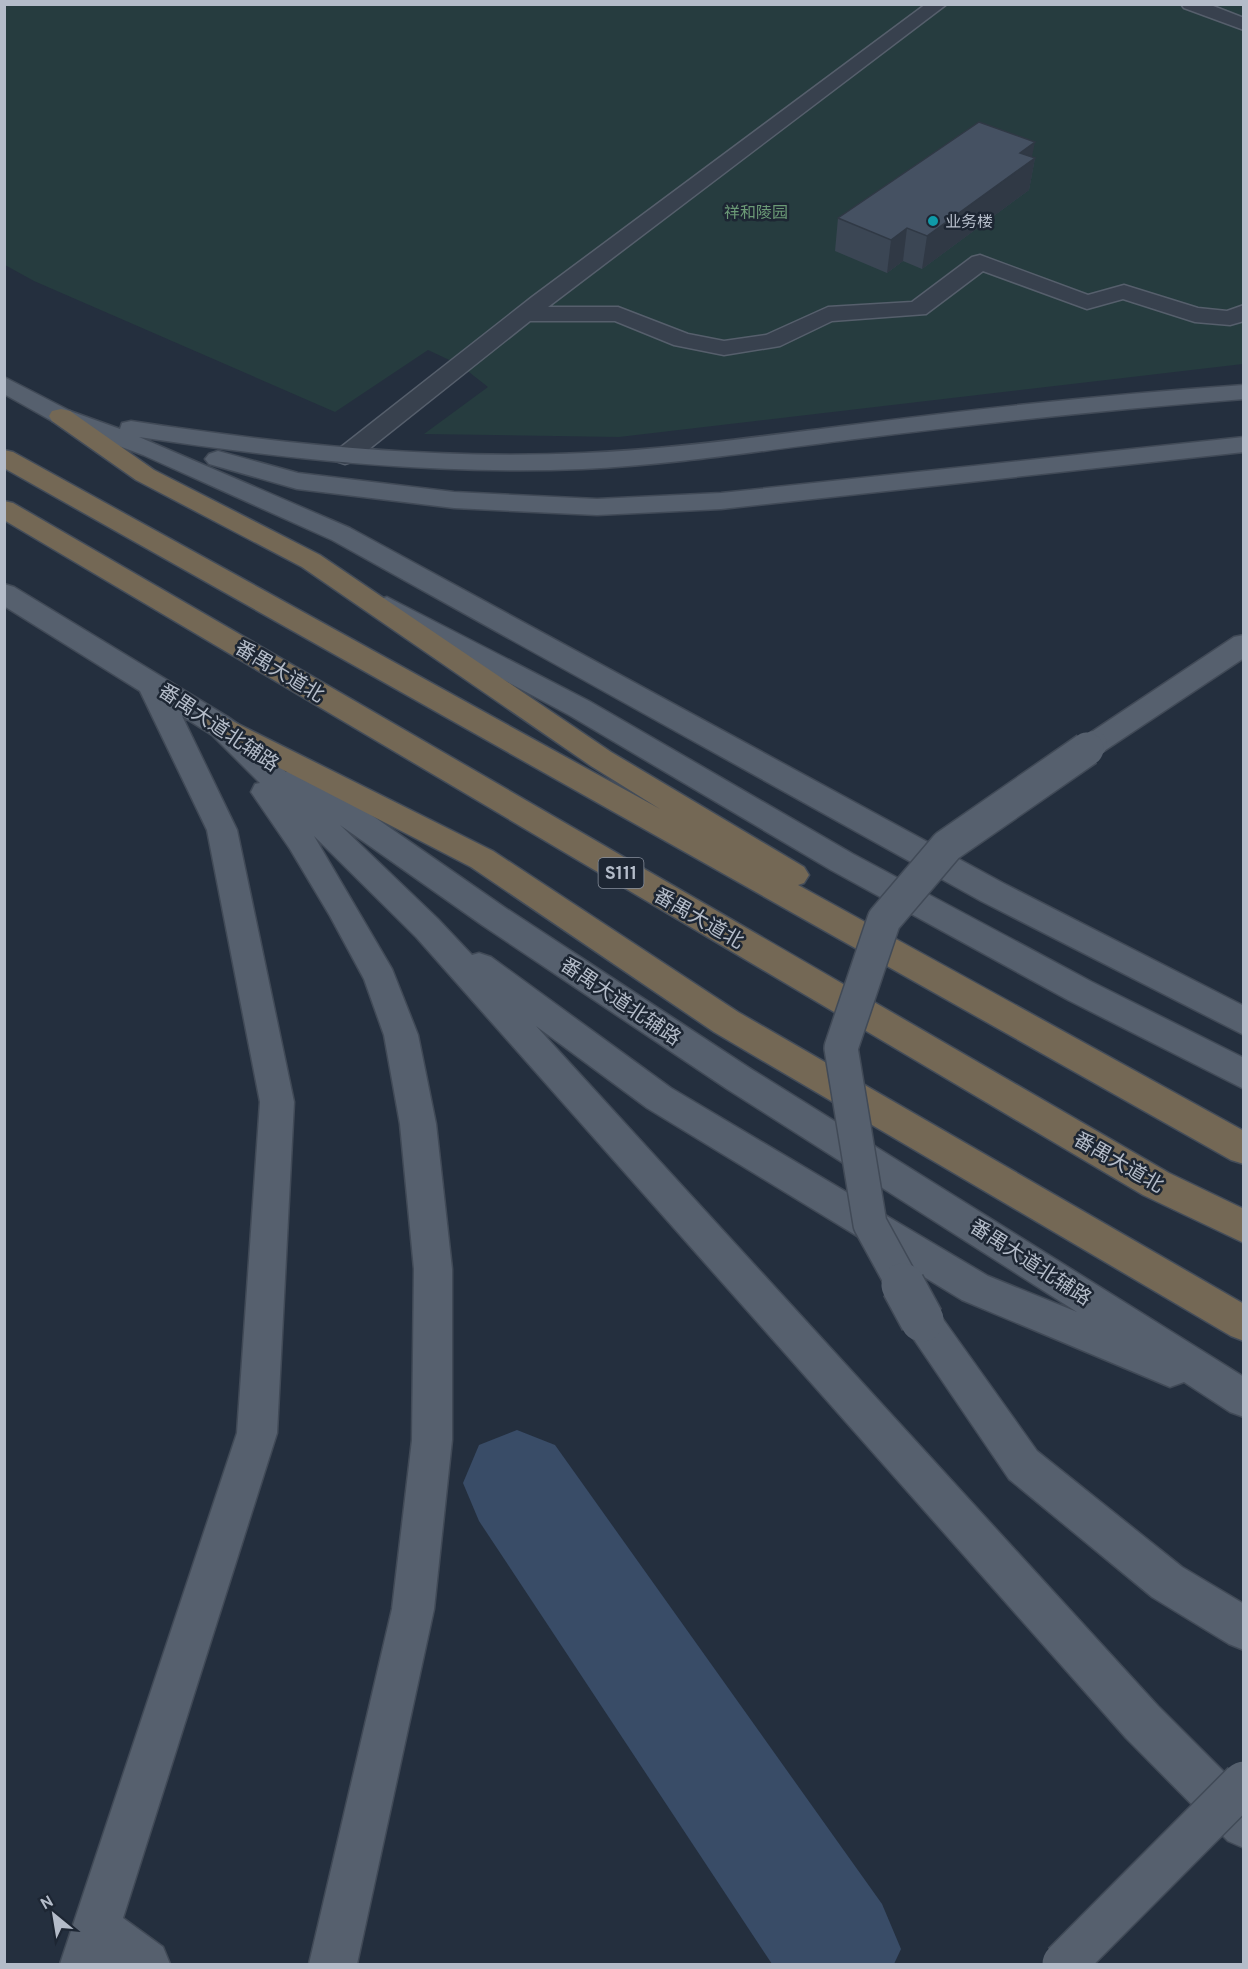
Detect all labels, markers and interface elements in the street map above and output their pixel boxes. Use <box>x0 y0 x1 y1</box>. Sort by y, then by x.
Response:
park label: 祥和陵园 <box>724 204 788 224</box>
place label: 业务楼 <box>945 213 993 233</box>
marker: 业务楼 <box>926 214 940 228</box>
street label: 番禺大道北 <box>229 636 329 710</box>
street label: 番禺大道北辅路 <box>153 679 283 779</box>
road number: S111 <box>598 858 644 888</box>
street label: 番禺大道北 <box>648 883 748 956</box>
street label: 番禺大道北辅路 <box>555 953 685 1053</box>
street label: 番禺大道北 <box>1068 1127 1168 1200</box>
street label: 番禺大道北辅路 <box>964 1215 1096 1313</box>
north arrow <box>24 1885 84 1945</box>
text: N <box>38 1892 57 1915</box>

